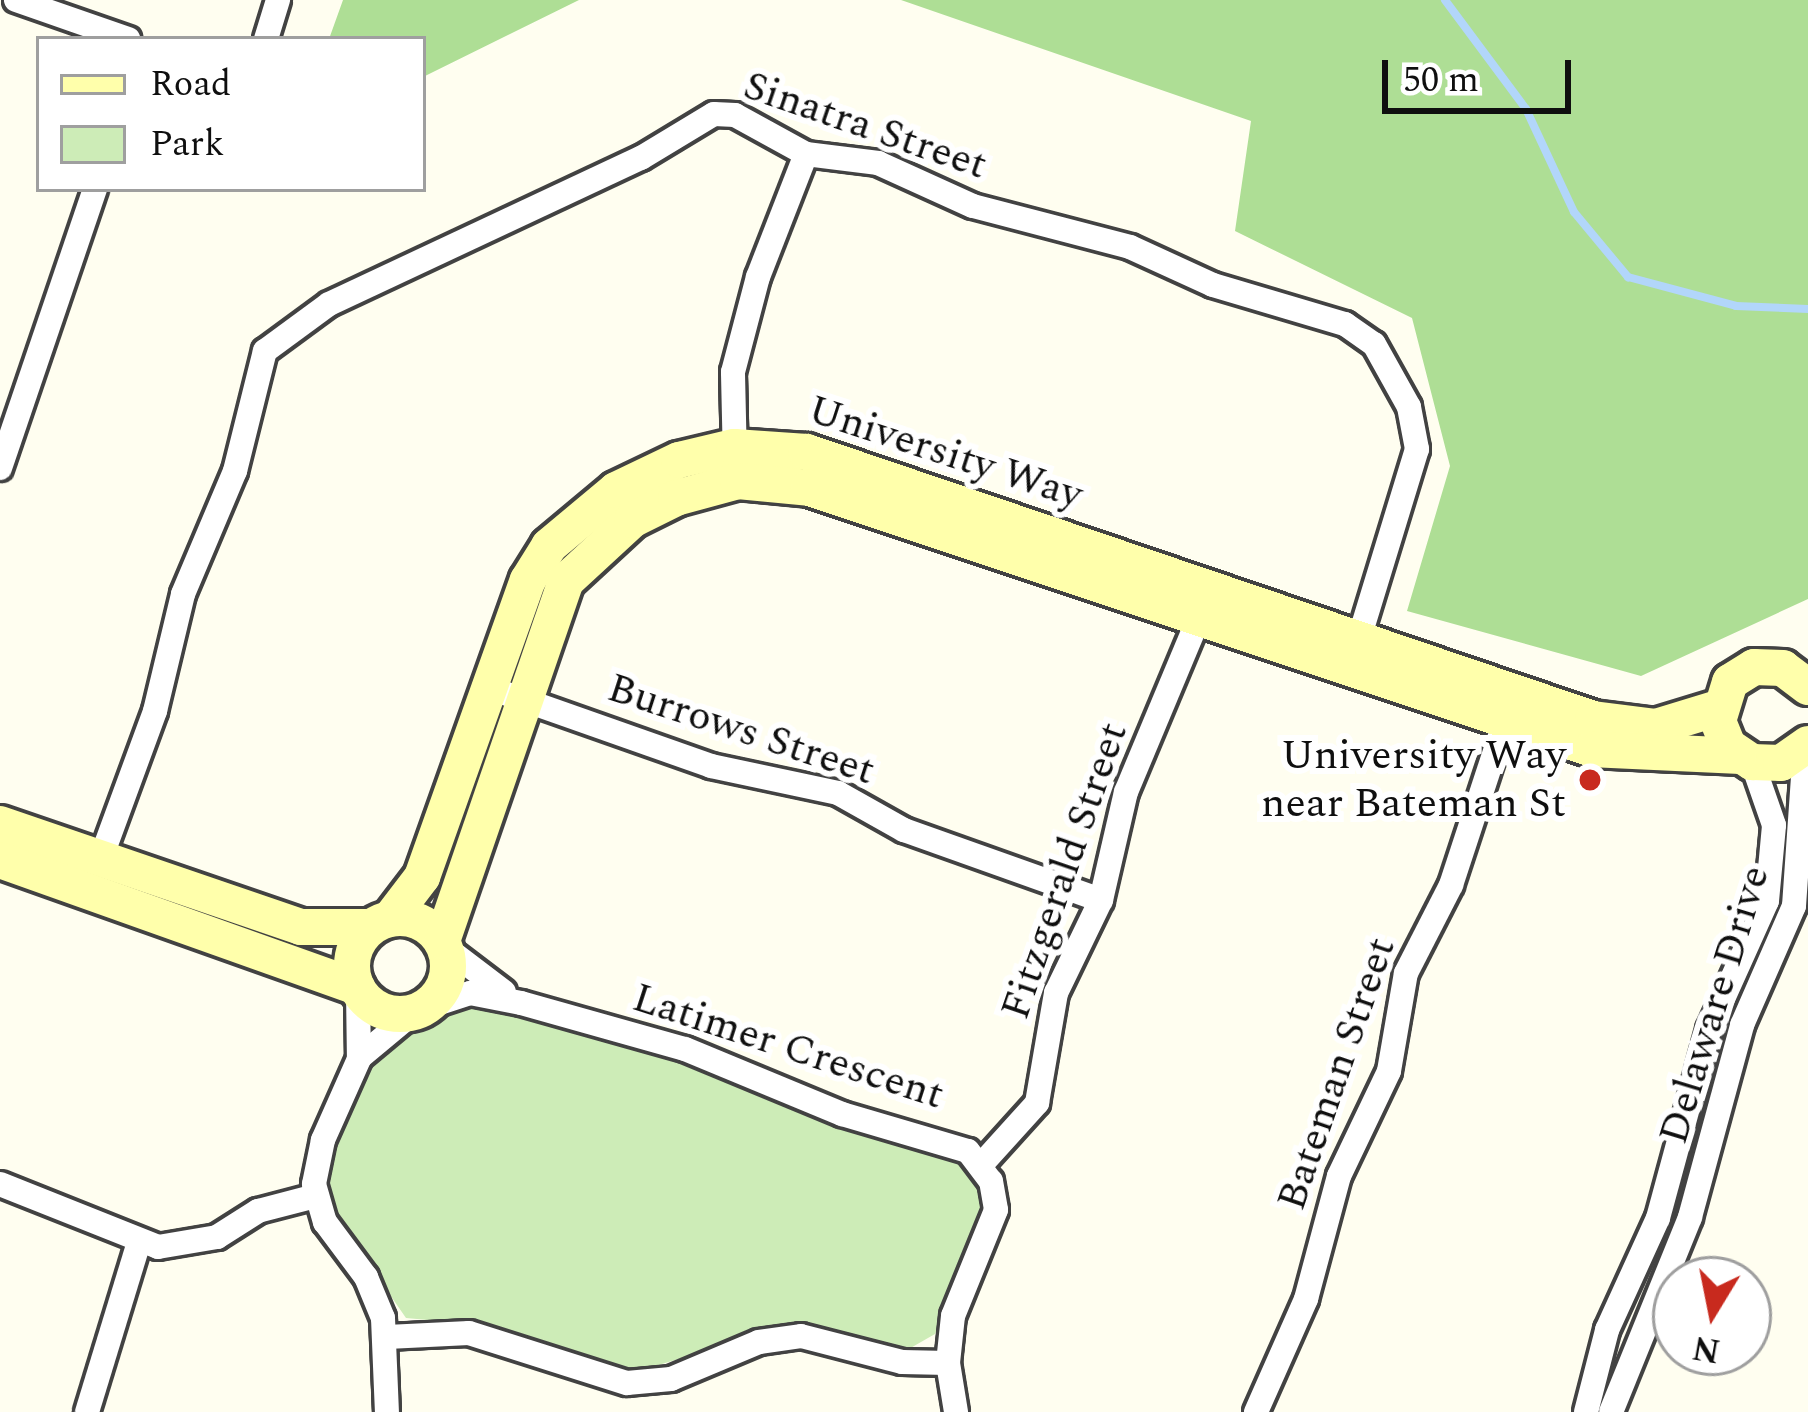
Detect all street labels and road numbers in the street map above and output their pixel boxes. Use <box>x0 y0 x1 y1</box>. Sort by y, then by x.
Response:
street label: Sinatra Street <box>737 61 993 191</box>
street label: University Way <box>802 385 1088 521</box>
street label: Burrows Street <box>601 663 881 797</box>
street label: Fitzgerald Street <box>991 716 1139 1026</box>
street label: Delaware Drive <box>1649 860 1781 1150</box>
street label: Bateman Street <box>1267 931 1407 1217</box>
street label: Latimer Crescent <box>626 973 950 1121</box>

